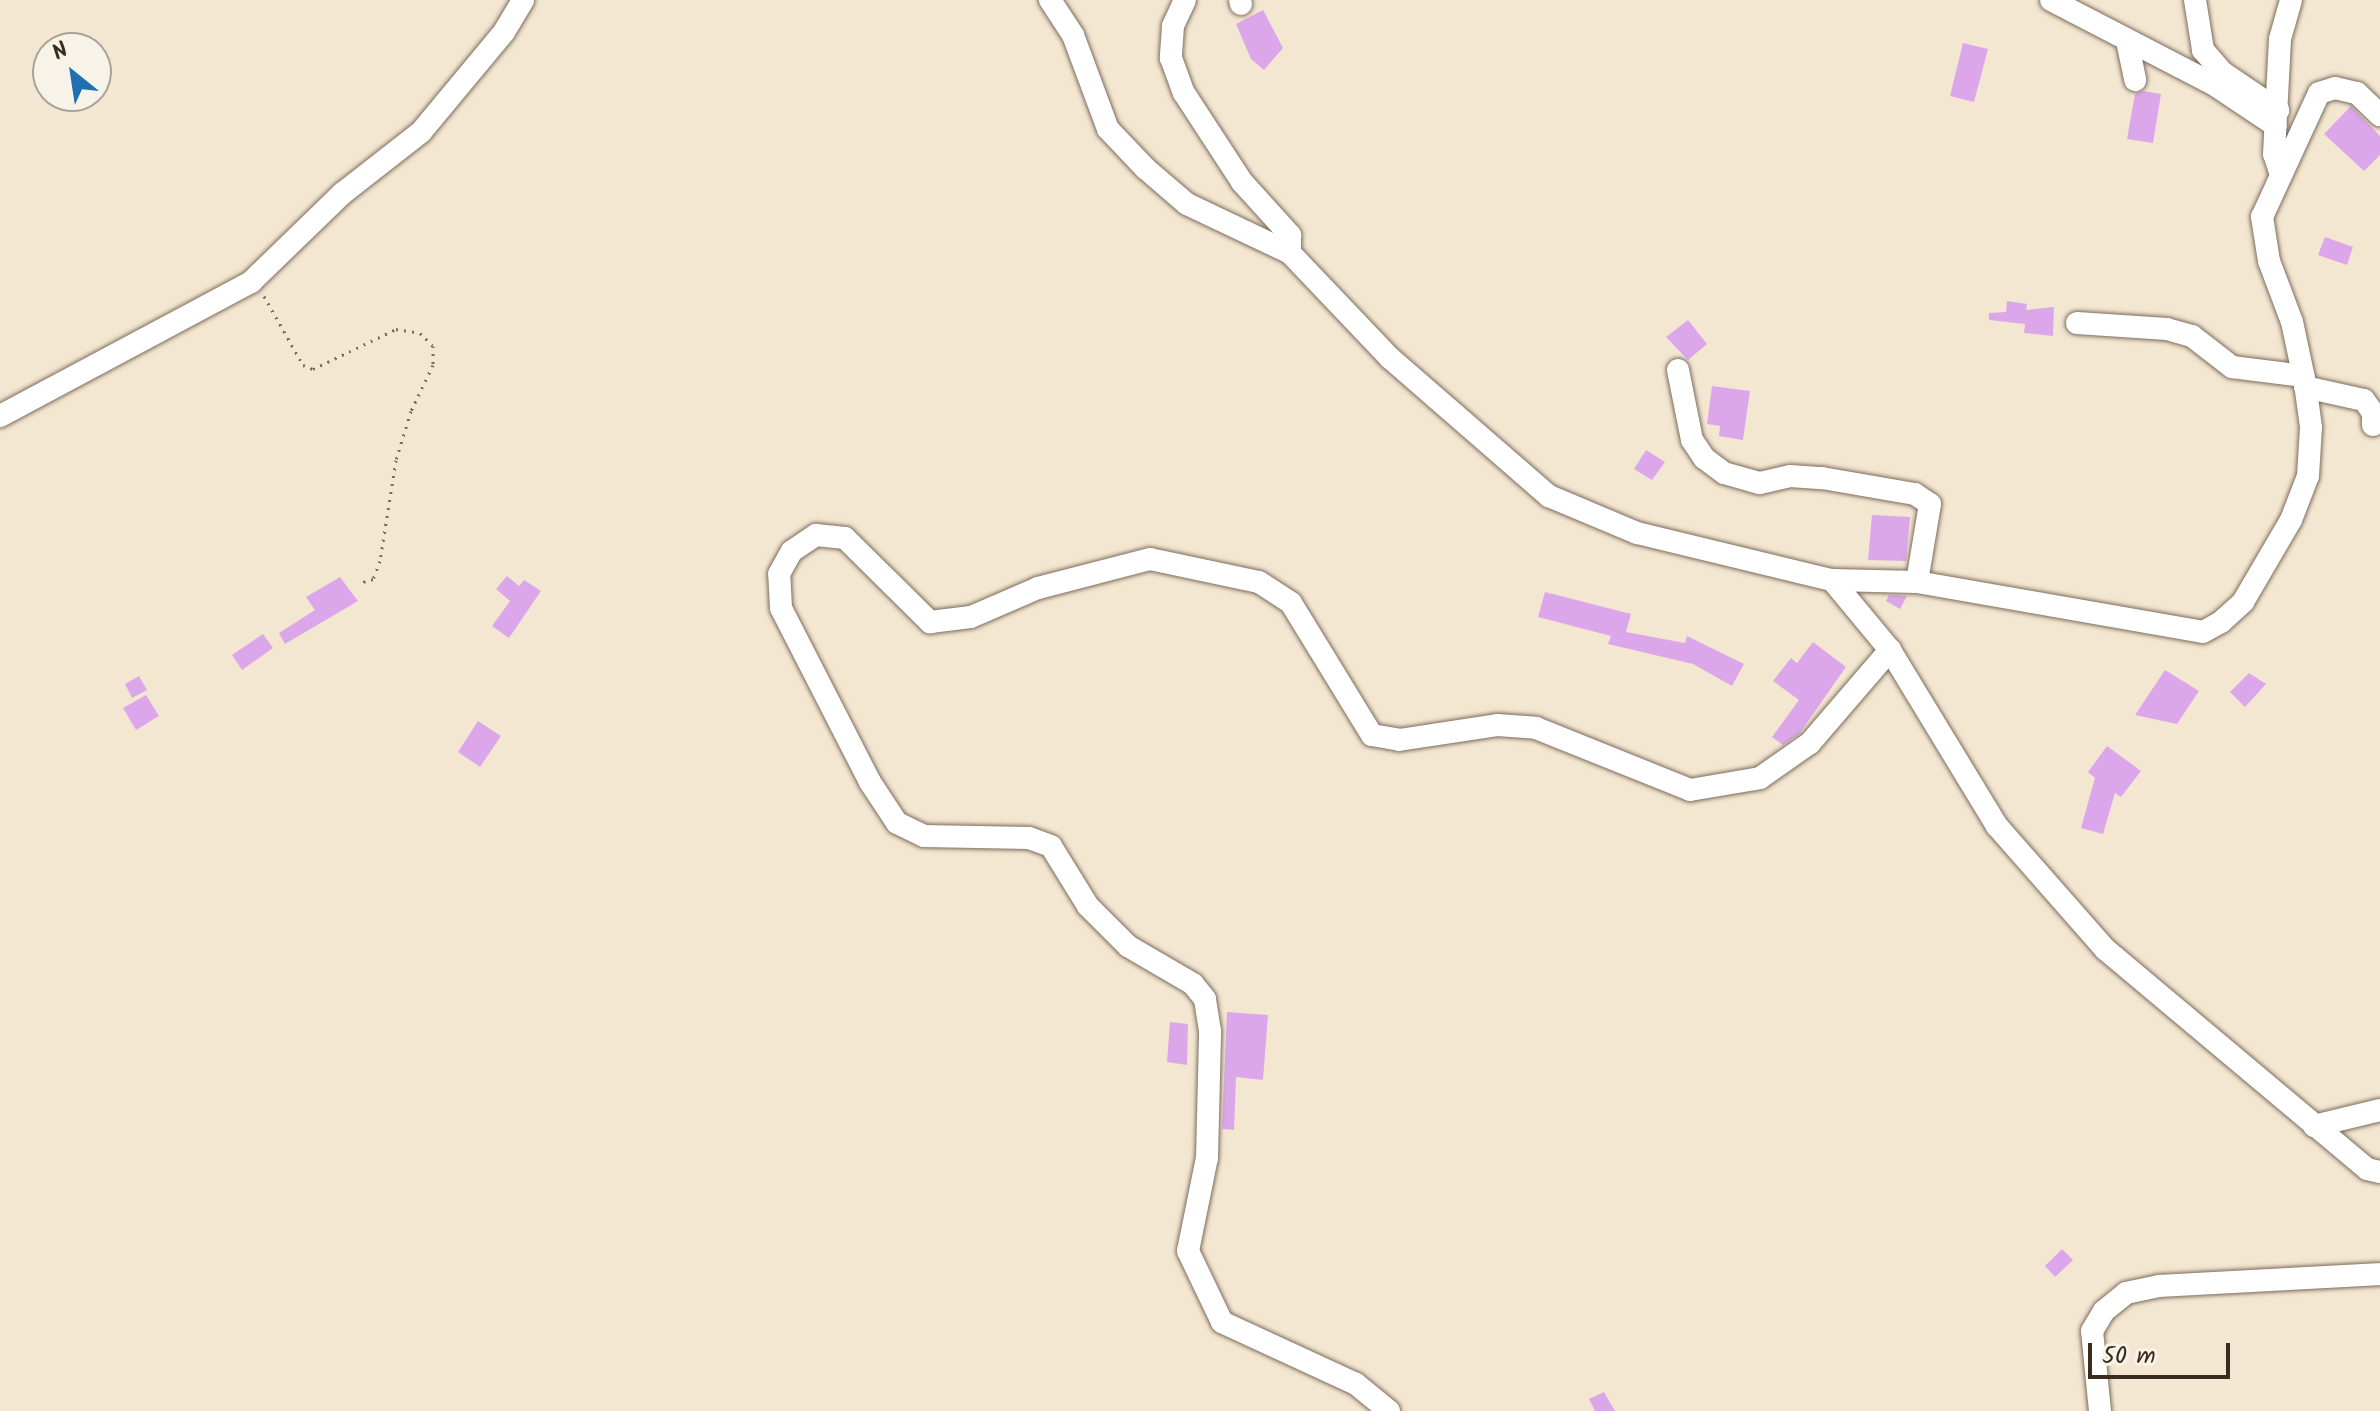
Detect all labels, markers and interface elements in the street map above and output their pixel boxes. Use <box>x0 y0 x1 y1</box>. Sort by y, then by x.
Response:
north arrow <box>32 32 112 112</box>
text: N <box>46 34 76 71</box>
scale bar <box>2092 1327 2234 1377</box>
text: 50 m <box>2102 1337 2156 1376</box>

